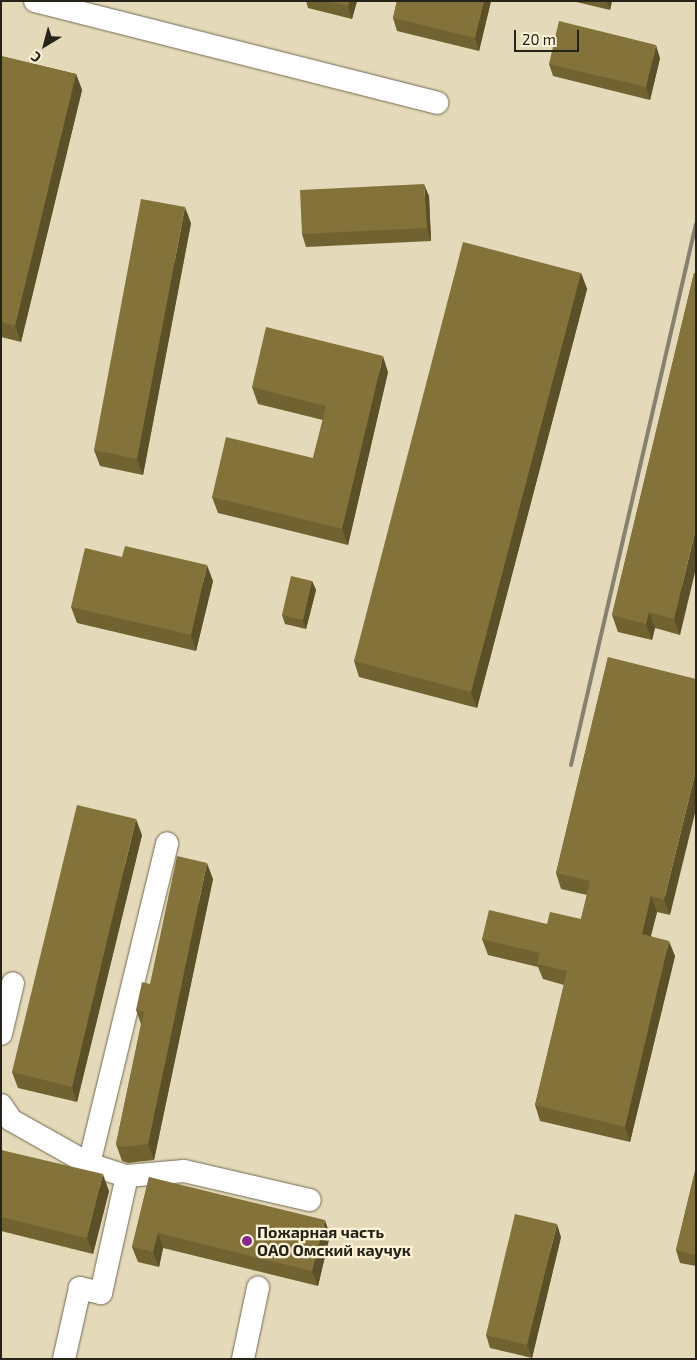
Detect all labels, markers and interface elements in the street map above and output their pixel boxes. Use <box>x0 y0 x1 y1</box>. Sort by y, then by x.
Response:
north arrow <box>20 20 70 70</box>
scale bar <box>517 20 582 52</box>
text: 20 m <box>522 30 556 48</box>
text: С <box>27 48 44 67</box>
place label: Пожарная часть ОАО Омский каучук <box>257 1222 411 1260</box>
marker: Пожарная часть ОАО Омский каучук <box>241 1235 253 1247</box>

